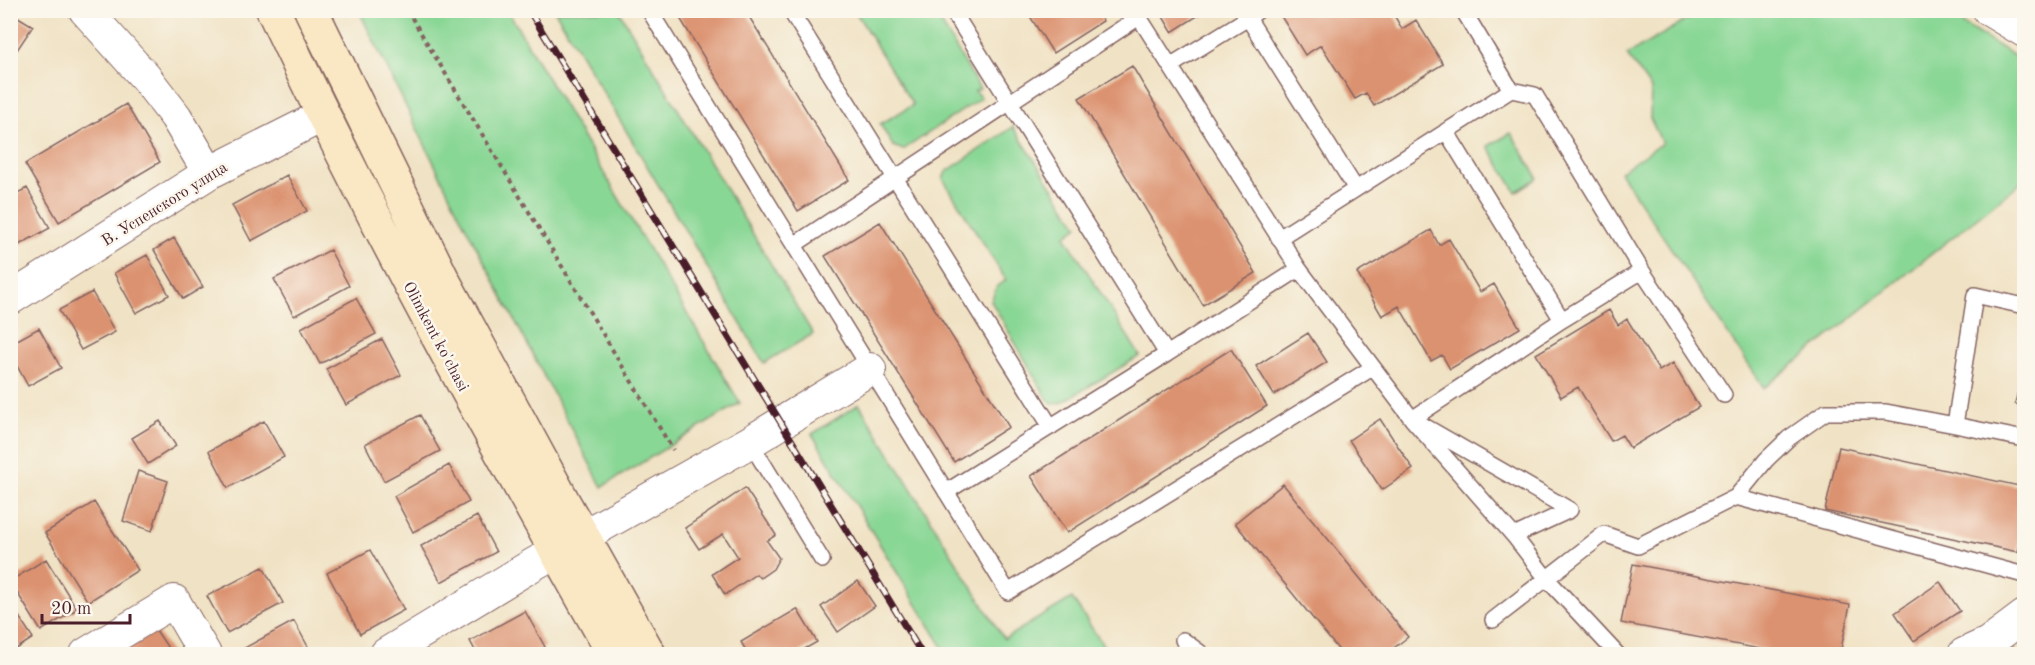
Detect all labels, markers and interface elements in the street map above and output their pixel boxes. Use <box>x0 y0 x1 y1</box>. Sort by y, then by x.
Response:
street label: В. Успенского улица <box>100 160 231 250</box>
street label: Olimkent ko'chasi <box>400 279 471 395</box>
scale bar <box>42 587 130 625</box>
text: 20 m <box>51 600 91 618</box>

